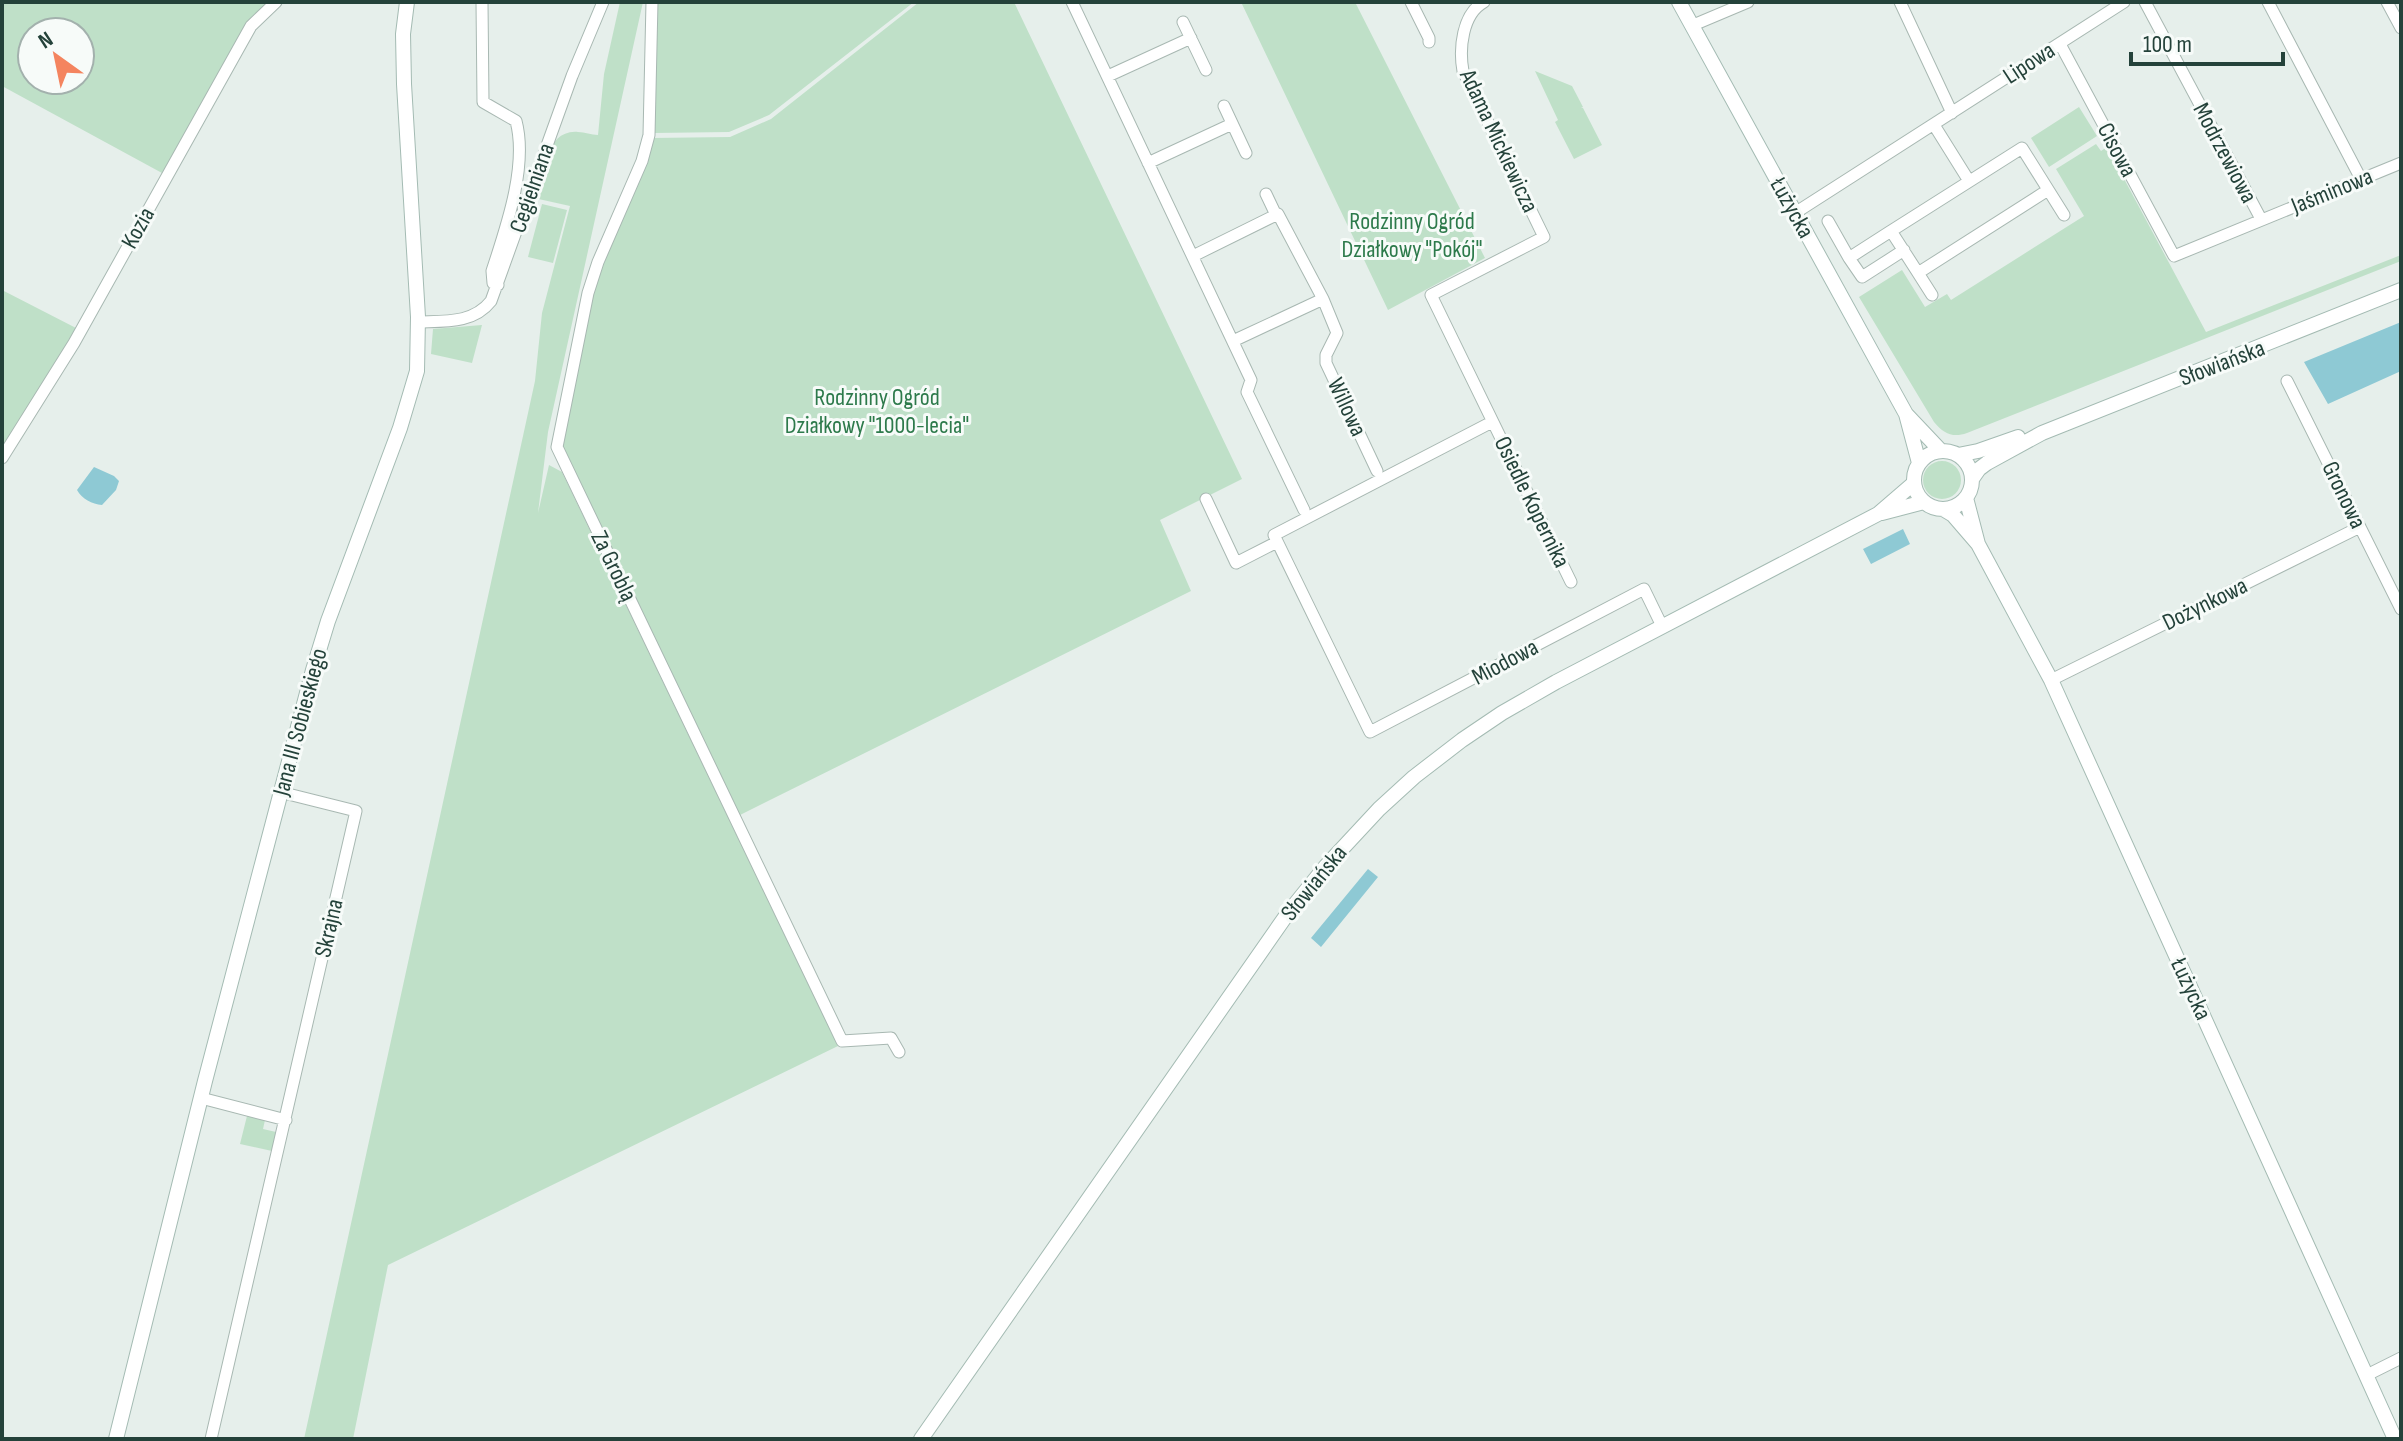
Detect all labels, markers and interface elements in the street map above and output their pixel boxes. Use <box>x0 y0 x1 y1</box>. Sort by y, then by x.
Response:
north arrow <box>16 16 96 96</box>
scale bar <box>2131 16 2283 66</box>
text: N <box>34 26 58 55</box>
text: 100 m <box>2143 30 2192 59</box>
street label: Lipowa <box>1998 36 2060 90</box>
street label: Adama Mickiewicza <box>1453 64 1545 217</box>
street label: Modrzewiowa <box>2187 98 2263 208</box>
street label: Cisowa <box>2091 118 2143 182</box>
street label: Cegielniana <box>503 139 561 237</box>
street label: Jaśminowa <box>2286 162 2377 221</box>
street label: Łużycka <box>1763 172 1820 243</box>
street label: Kozia <box>115 202 161 254</box>
park label: Rodzinny Ogród Działkowy "Pokój" <box>1342 207 1482 264</box>
street label: Słowiańska <box>2175 333 2269 393</box>
street label: Willowa <box>1321 373 1373 441</box>
park label: Rodzinny Ogród Działkowy "1000-lecia" <box>785 383 969 440</box>
street label: Osiedle Kopernika <box>1488 432 1576 572</box>
street label: Gronowa <box>2315 457 2373 533</box>
street label: Za Groblą <box>585 526 643 606</box>
street label: Dożynkowa <box>2158 571 2252 637</box>
street label: Miodowa <box>1467 633 1543 691</box>
street label: Jana III Sobieskiego <box>266 645 334 800</box>
street label: Słowiańska <box>1275 839 1353 927</box>
street label: Skrajna <box>308 896 350 960</box>
street label: Łużycka <box>2164 953 2218 1024</box>

